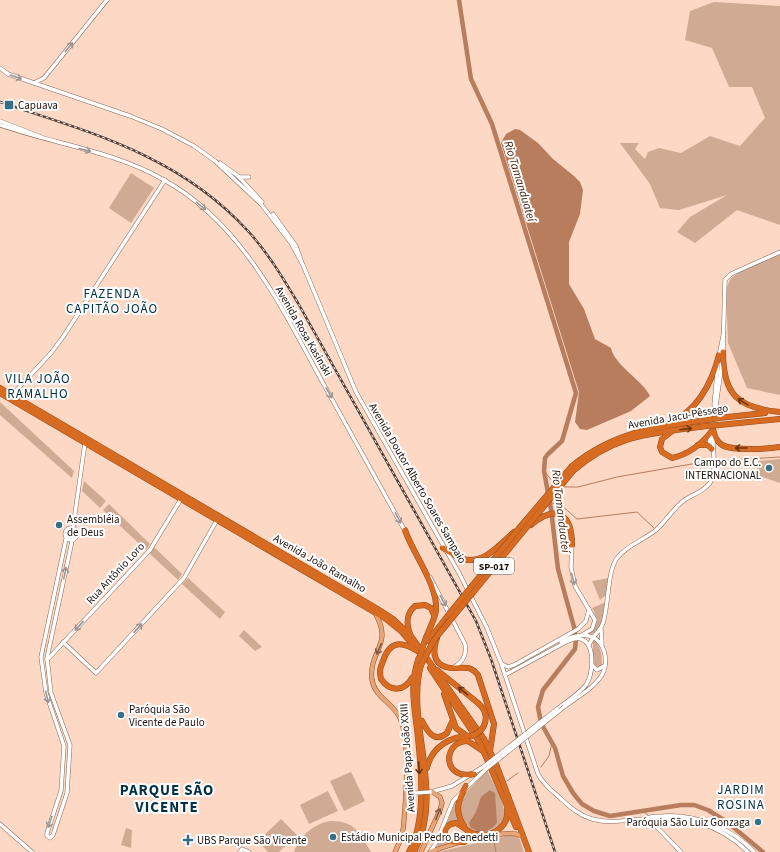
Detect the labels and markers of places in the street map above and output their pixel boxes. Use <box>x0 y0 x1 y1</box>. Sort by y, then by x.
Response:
place label: Capuava <box>18 98 58 113</box>
marker: Capuava <box>3 99 15 111</box>
place label: Campo do E.C. INTERNACIONAL <box>685 455 762 483</box>
marker: Campo do E.C. INTERNACIONAL <box>764 463 774 473</box>
place label: Assembléia de Deus <box>67 512 120 540</box>
marker: Assembléia de Deus <box>54 520 64 530</box>
place label: Paróquia São Vicente de Paulo <box>129 702 205 730</box>
marker: Paróquia São Vicente de Paulo <box>116 710 126 720</box>
place label: Paróquia São Luiz Gonzaga <box>626 815 750 830</box>
marker: Paróquia São Luiz Gonzaga <box>753 817 763 827</box>
place label: Estádio Municipal Pedro Benedetti <box>341 830 498 845</box>
marker: Estádio Municipal Pedro Benedetti <box>328 832 338 842</box>
place label: UBS Parque São Vicente <box>197 833 307 848</box>
marker: UBS Parque São Vicente <box>182 834 194 846</box>

